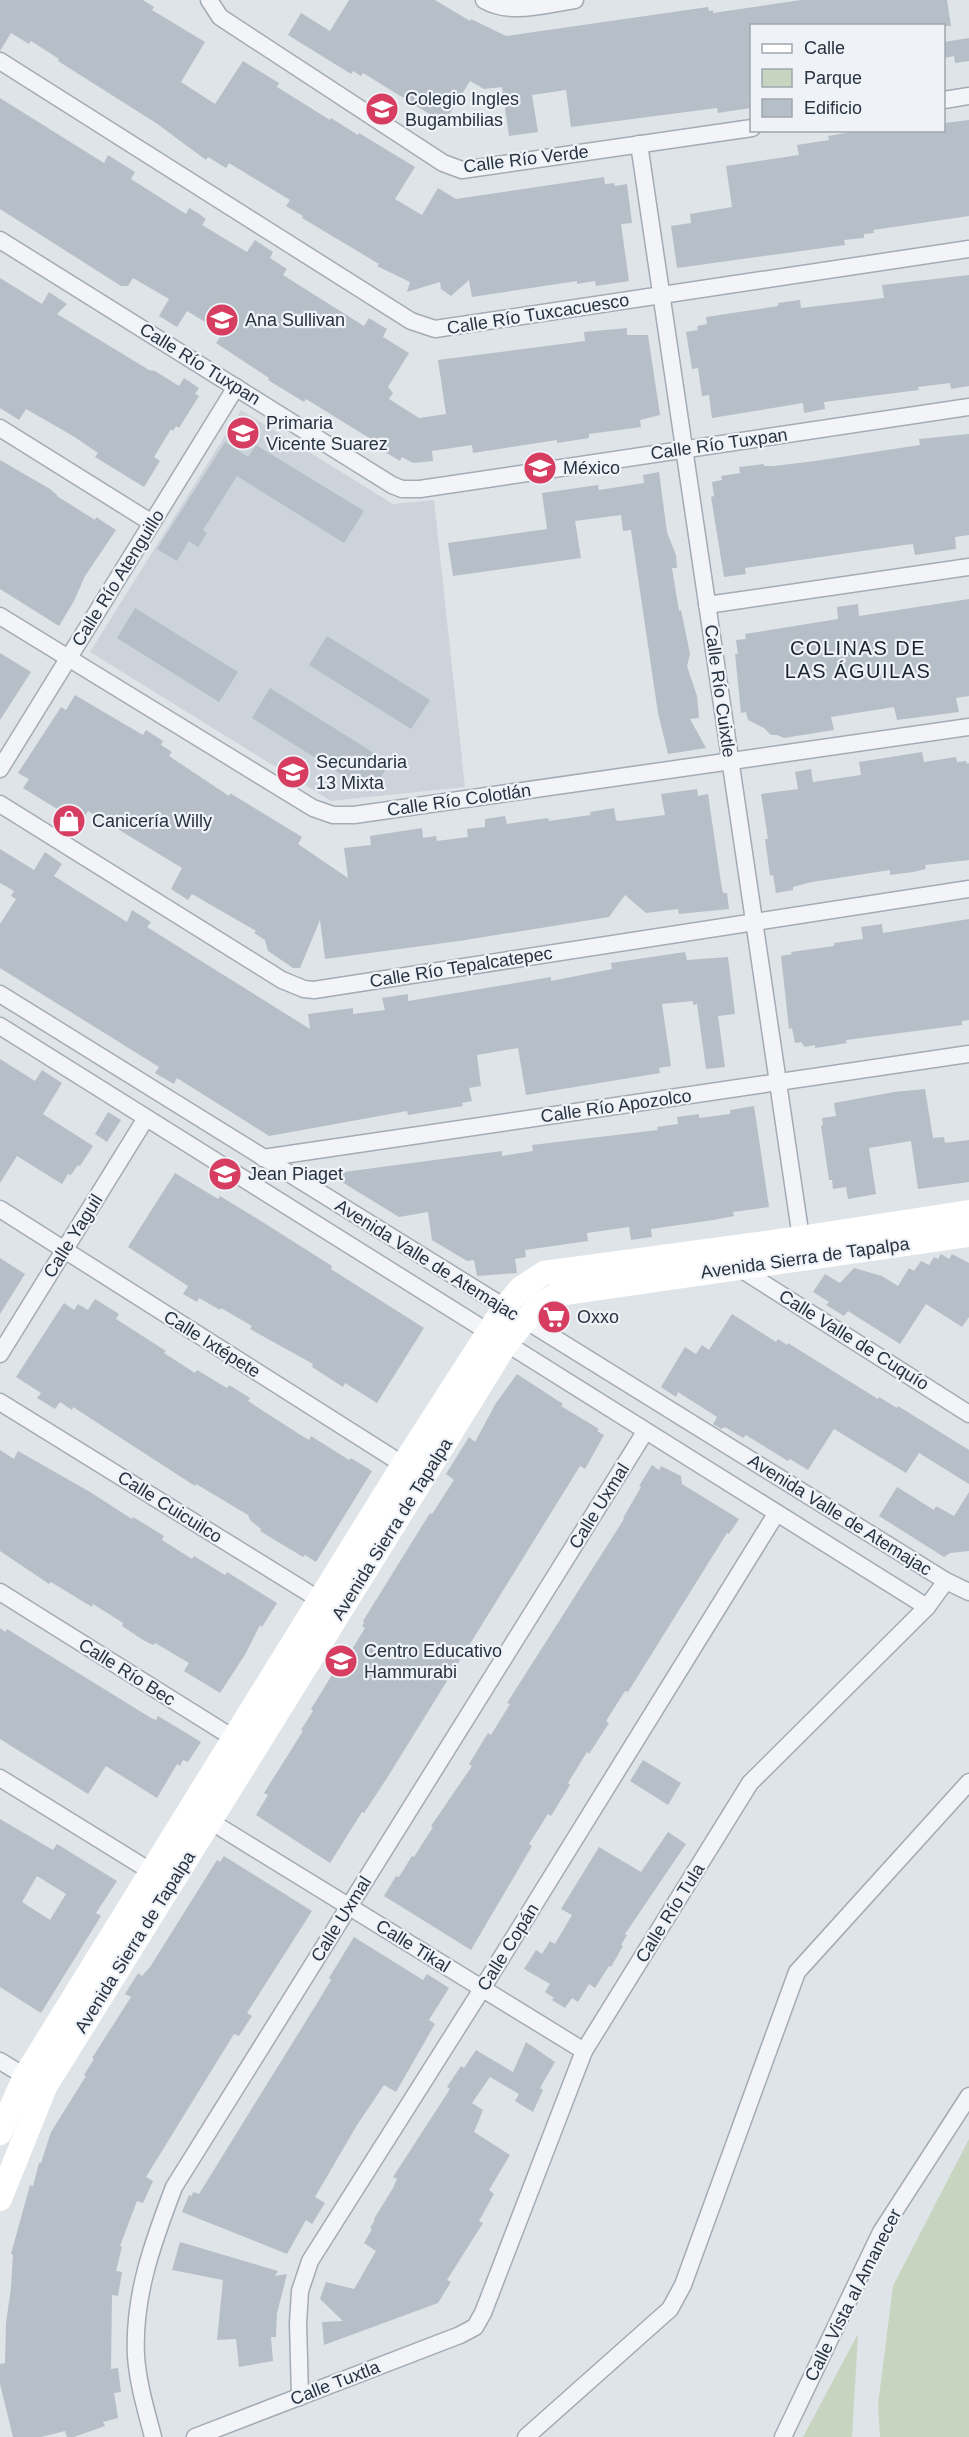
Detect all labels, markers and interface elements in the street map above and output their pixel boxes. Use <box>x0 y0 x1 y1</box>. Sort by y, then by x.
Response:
legend <box>750 24 945 132</box>
text: Calle <box>804 38 845 58</box>
text: Parque <box>804 68 862 88</box>
place label: Colegio Ingles Bugambilias <box>405 89 519 130</box>
school or university icon: Colegio Ingles Bugambilias <box>364 91 400 127</box>
text: Edificio <box>804 98 862 118</box>
street label: Calle Río Verde <box>462 141 590 177</box>
street label: Calle Río Tuxcacuesco <box>446 290 630 338</box>
school or university icon: Ana Sullivan <box>204 302 240 338</box>
place label: Ana Sullivan <box>245 310 345 330</box>
street label: Calle Río Tuxpan <box>136 319 264 409</box>
place label: Primaria Vicente Suarez <box>266 413 388 454</box>
school or university icon: Primaria Vicente Suarez <box>225 415 261 451</box>
street label: Calle Río Tuxpan <box>649 424 789 464</box>
school or university icon: México <box>522 450 558 486</box>
place label: México <box>563 458 620 478</box>
street label: Calle Río Atenguillo <box>68 506 168 650</box>
street label: Calle Río Cuixtle <box>701 623 739 759</box>
district label: COLINAS DE LAS ÁGUILAS <box>785 637 931 682</box>
place label: Secundaria 13 Mixta <box>316 752 408 793</box>
school or university icon: Secundaria 13 Mixta <box>275 754 311 790</box>
street label: Calle Río Colotlán <box>386 780 532 820</box>
shop icon: Canicería Willy <box>51 803 87 839</box>
place label: Canicería Willy <box>92 811 212 831</box>
street label: Calle Río Tepalcatepec <box>368 943 554 991</box>
street label: Calle Río Apozolco <box>539 1086 693 1126</box>
school or university icon: Jean Piaget <box>207 1156 243 1192</box>
place label: Jean Piaget <box>248 1164 343 1184</box>
street label: Calle Yaguil <box>40 1191 106 1281</box>
street label: Avenida Valle de Atemajac <box>332 1195 522 1325</box>
street label: Avenida Sierra de Tapalpa <box>699 1233 912 1283</box>
street label: Calle Valle de Cuquío <box>775 1286 933 1394</box>
supermarket icon: Oxxo <box>536 1299 572 1335</box>
street label: Calle Ixtépete <box>160 1306 264 1382</box>
place label: Oxxo <box>577 1307 619 1327</box>
street label: Avenida Sierra de Tapalpa <box>328 1434 457 1624</box>
street label: Avenida Valle de Atemajac <box>745 1450 935 1580</box>
street label: Calle Uxmal <box>565 1460 633 1552</box>
street label: Calle Cuicuilco <box>114 1467 226 1547</box>
street label: Calle Río Bec <box>75 1634 179 1710</box>
place label: Centro Educativo Hammurabi <box>364 1641 502 1682</box>
school or university icon: Centro Educativo Hammurabi <box>323 1643 359 1679</box>
street label: Avenida Sierra de Tapalpa <box>71 1847 200 2037</box>
street label: Calle Río Tula <box>632 1859 709 1966</box>
street label: Calle Uxmal <box>307 1873 375 1965</box>
street label: Calle Copán <box>473 1900 543 1994</box>
street label: Calle Tikal <box>372 1916 454 1976</box>
street label: Calle Vista al Amanecer <box>801 2205 905 2385</box>
street label: Calle Tuxtla <box>288 2356 383 2409</box>

